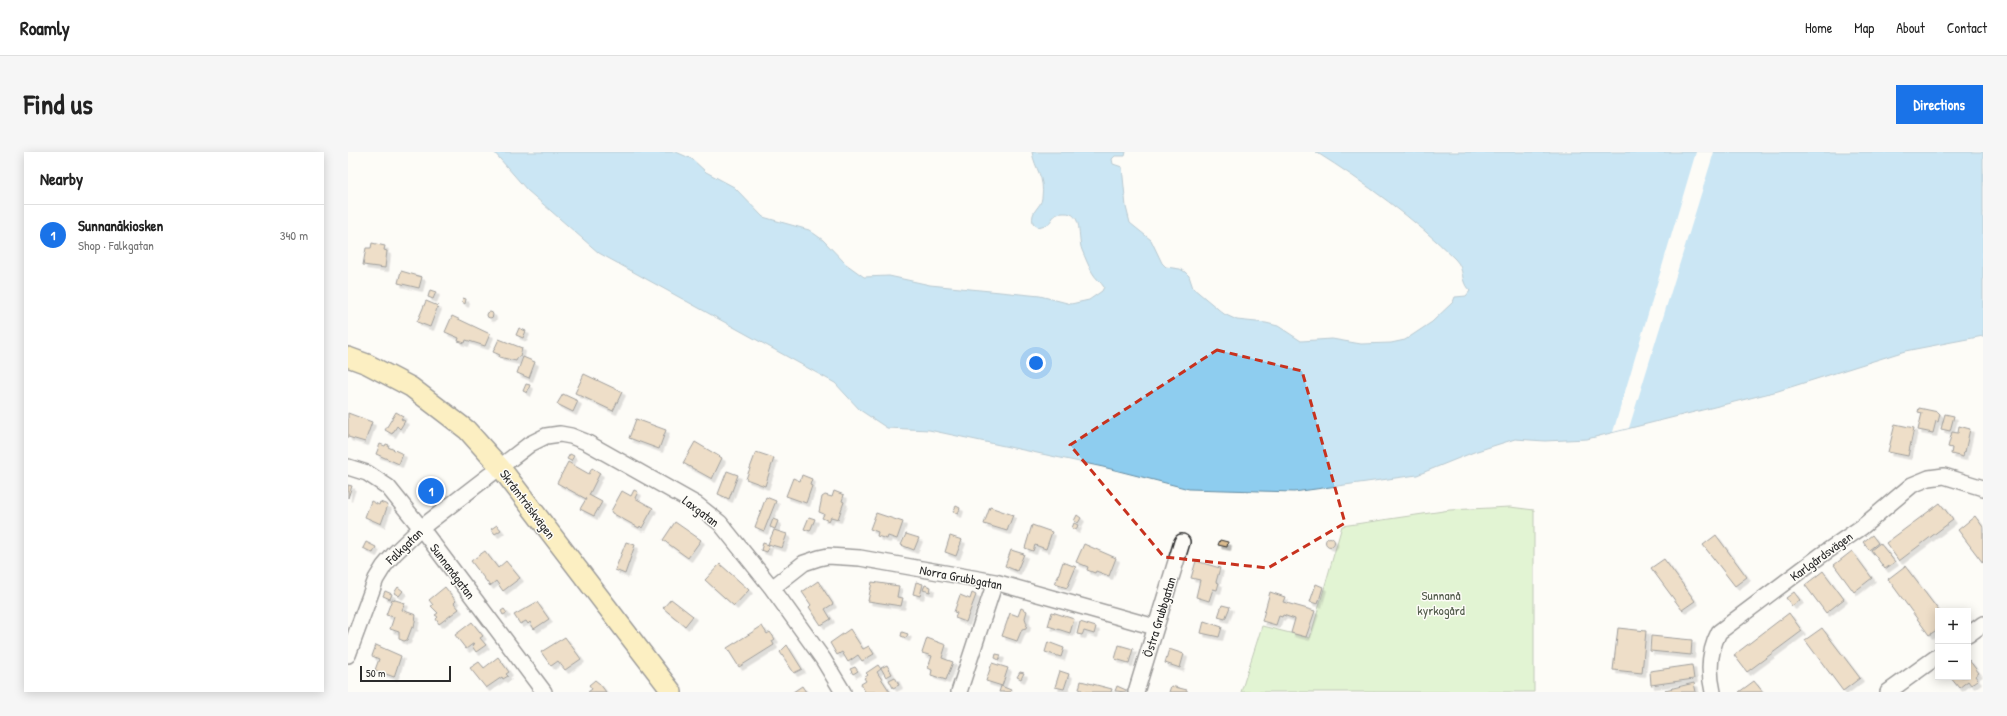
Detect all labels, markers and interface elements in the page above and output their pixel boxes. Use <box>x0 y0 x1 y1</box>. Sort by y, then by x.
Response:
text: Roamly <box>20 15 70 41</box>
text: Home <box>1805 18 1832 37</box>
text: Map <box>1854 18 1874 37</box>
text: About <box>1896 18 1925 37</box>
text: Contact <box>1947 18 1987 37</box>
text: Find us <box>24 85 93 123</box>
button: Directions <box>1896 85 1983 124</box>
text: Nearby <box>40 167 83 190</box>
text: Sunnanåkiosken <box>78 215 163 236</box>
text: 1 <box>51 226 55 244</box>
text: 340 m <box>280 226 308 244</box>
text: Shop · Falkgatan <box>78 236 154 254</box>
your location <box>1026 353 1046 373</box>
street label: Skråmträskvägen <box>496 466 560 542</box>
pin: 1 <box>418 476 444 506</box>
street label: Laxgatan <box>679 491 723 531</box>
street label: Falkgatan <box>381 524 427 569</box>
street label: Karlgårdsvägen <box>1786 527 1856 585</box>
street label: Sunnanågatan <box>426 540 480 603</box>
street label: Norra Grubbgatan <box>918 560 1004 594</box>
street label: Östra Grubbgatan <box>1138 574 1180 659</box>
park label: Sunnanå kyrkogård <box>1417 586 1465 619</box>
map controls <box>1935 608 1971 680</box>
button: + <box>1935 608 1971 644</box>
button: − <box>1935 644 1971 680</box>
scale bar <box>360 664 451 683</box>
text: 50 m <box>366 666 386 680</box>

